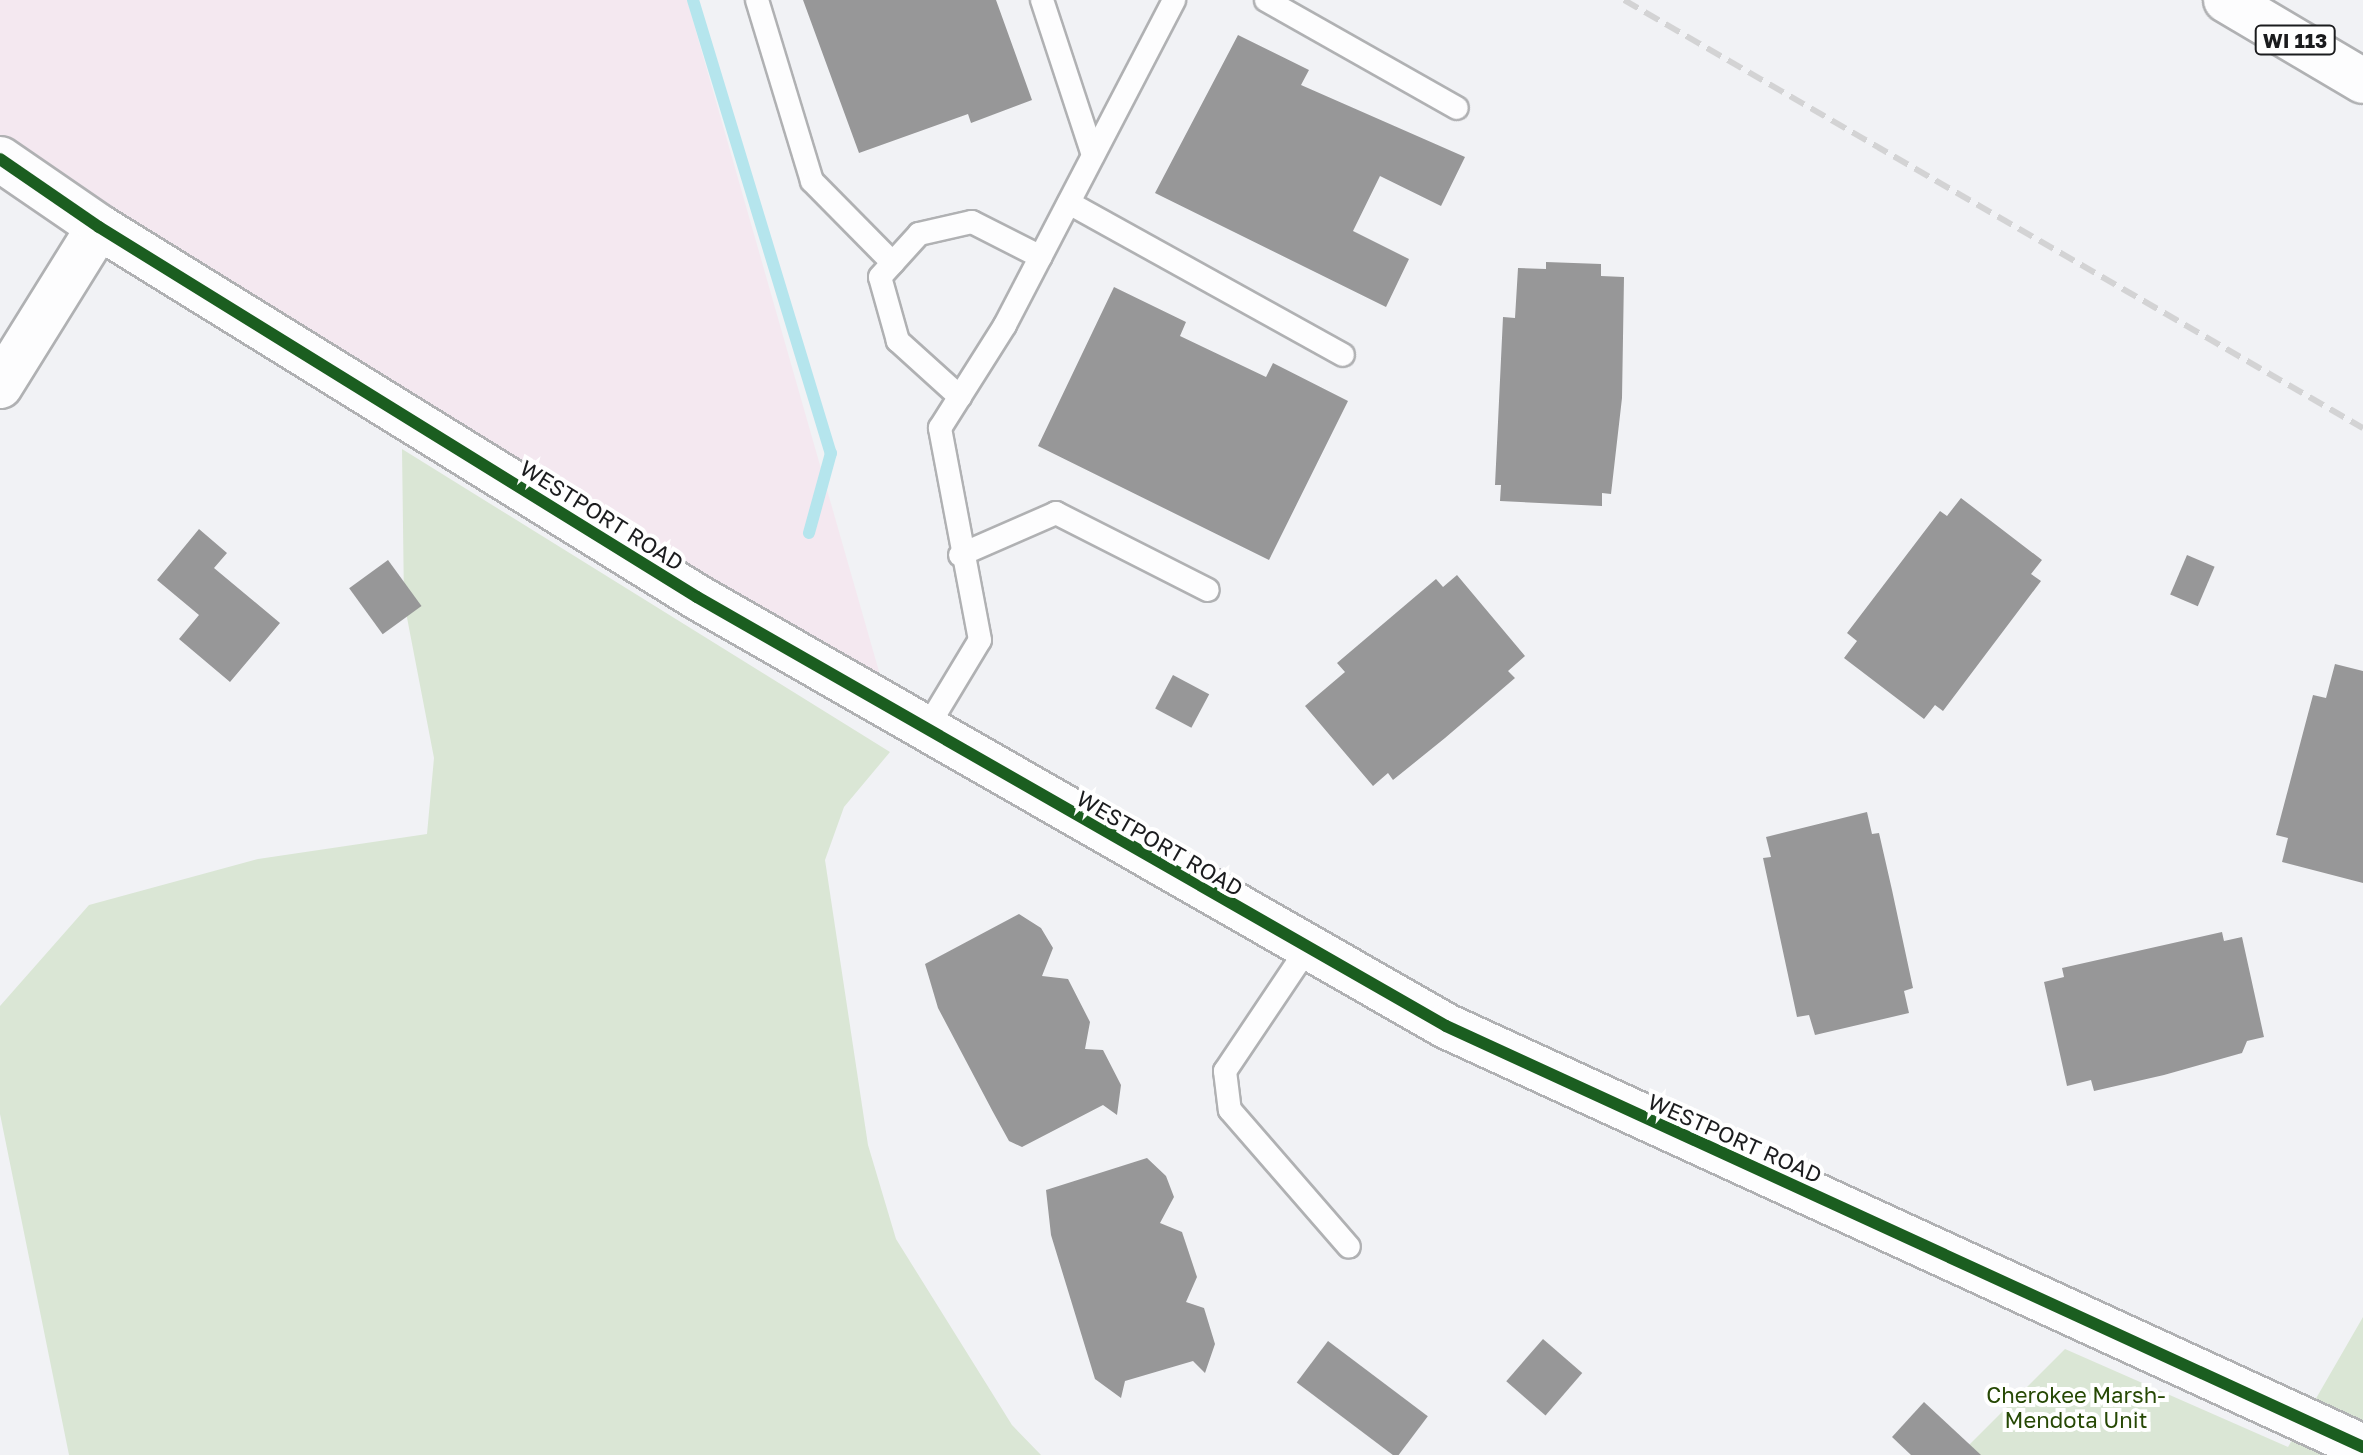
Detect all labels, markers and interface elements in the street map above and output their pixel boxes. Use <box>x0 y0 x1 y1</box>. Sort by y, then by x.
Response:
road number: WI 113 <box>2253 24 2337 56</box>
street label: WESTPORT ROAD <box>515 454 689 576</box>
street label: WESTPORT ROAD <box>1072 785 1248 901</box>
street label: WESTPORT ROAD <box>1644 1088 1826 1188</box>
park label: Cherokee Marsh- Mendota Unit <box>1986 1381 2166 1432</box>

